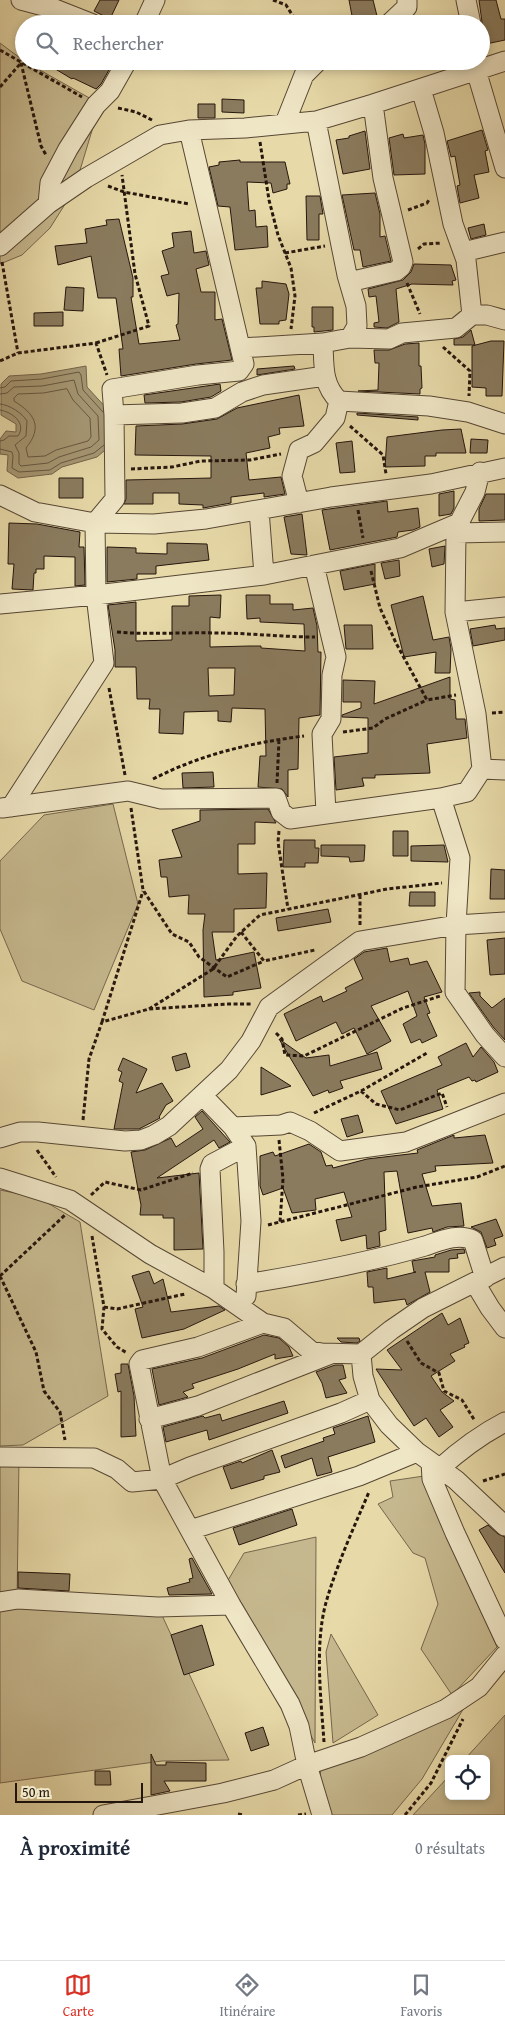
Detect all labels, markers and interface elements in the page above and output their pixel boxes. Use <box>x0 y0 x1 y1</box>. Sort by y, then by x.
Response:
search box <box>15 15 490 70</box>
icon: search <box>33 29 61 57</box>
text: Rechercher <box>73 29 164 57</box>
map controls <box>445 1755 490 1800</box>
button: locate <box>445 1755 490 1800</box>
scale bar <box>15 1780 142 1803</box>
text: 50 m <box>22 1782 50 1802</box>
text: À proximité <box>20 1832 130 1863</box>
text: 0 résultats <box>415 1836 485 1860</box>
tab: Carte <box>63 1971 94 2021</box>
tab: Itinéraire <box>219 1971 275 2021</box>
tab: Favoris <box>401 1971 442 2021</box>

